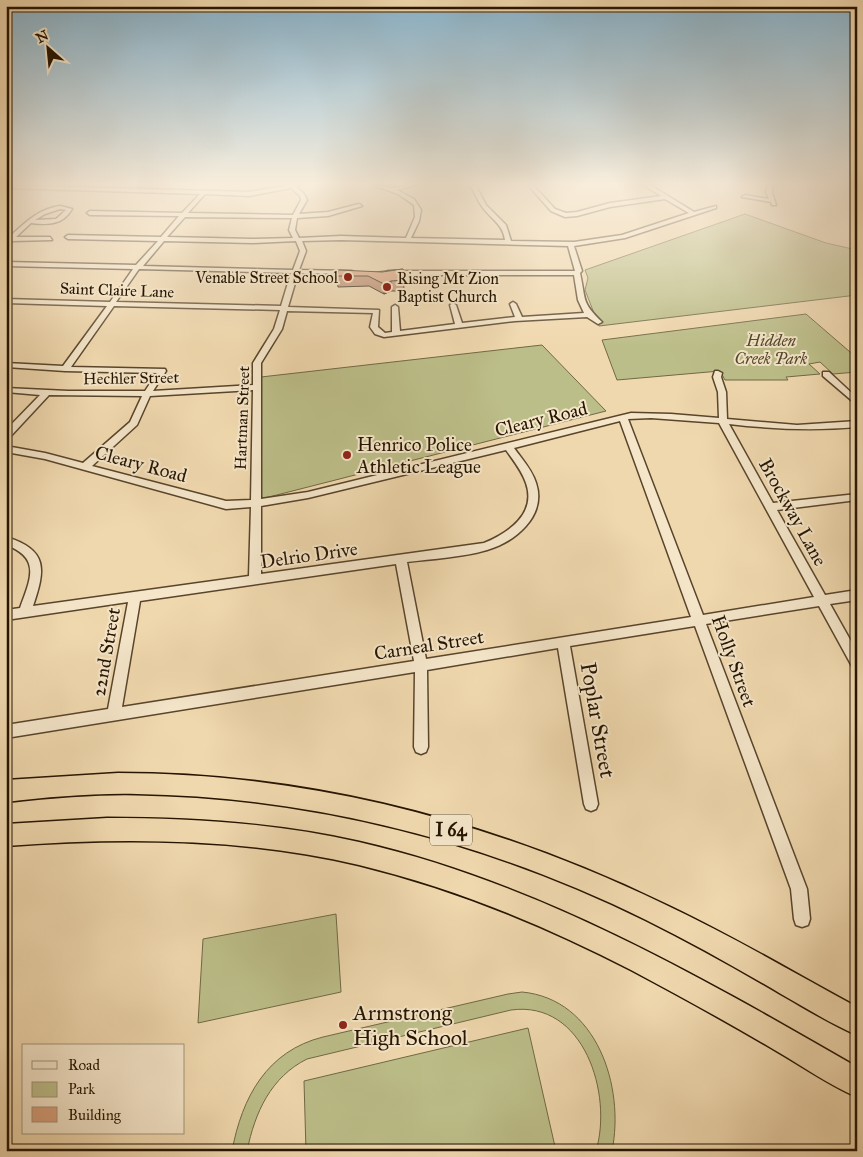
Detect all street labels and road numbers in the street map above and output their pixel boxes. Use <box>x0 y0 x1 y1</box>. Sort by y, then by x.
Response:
street label: Saint Claire Lane <box>60 279 175 302</box>
street label: Hartman Street <box>231 365 253 470</box>
street label: Hechler Street <box>83 368 180 388</box>
street label: Cleary Road <box>492 396 590 442</box>
street label: Cleary Road <box>92 441 190 487</box>
street label: Brockway Lane <box>754 454 832 570</box>
street label: Delrio Drive <box>259 537 359 573</box>
street label: 22nd Street <box>87 606 125 698</box>
street label: Holly Street <box>707 612 761 710</box>
street label: Carneal Street <box>373 625 486 665</box>
street label: Poplar Street <box>575 660 621 780</box>
road number: I 64 <box>430 814 472 846</box>

